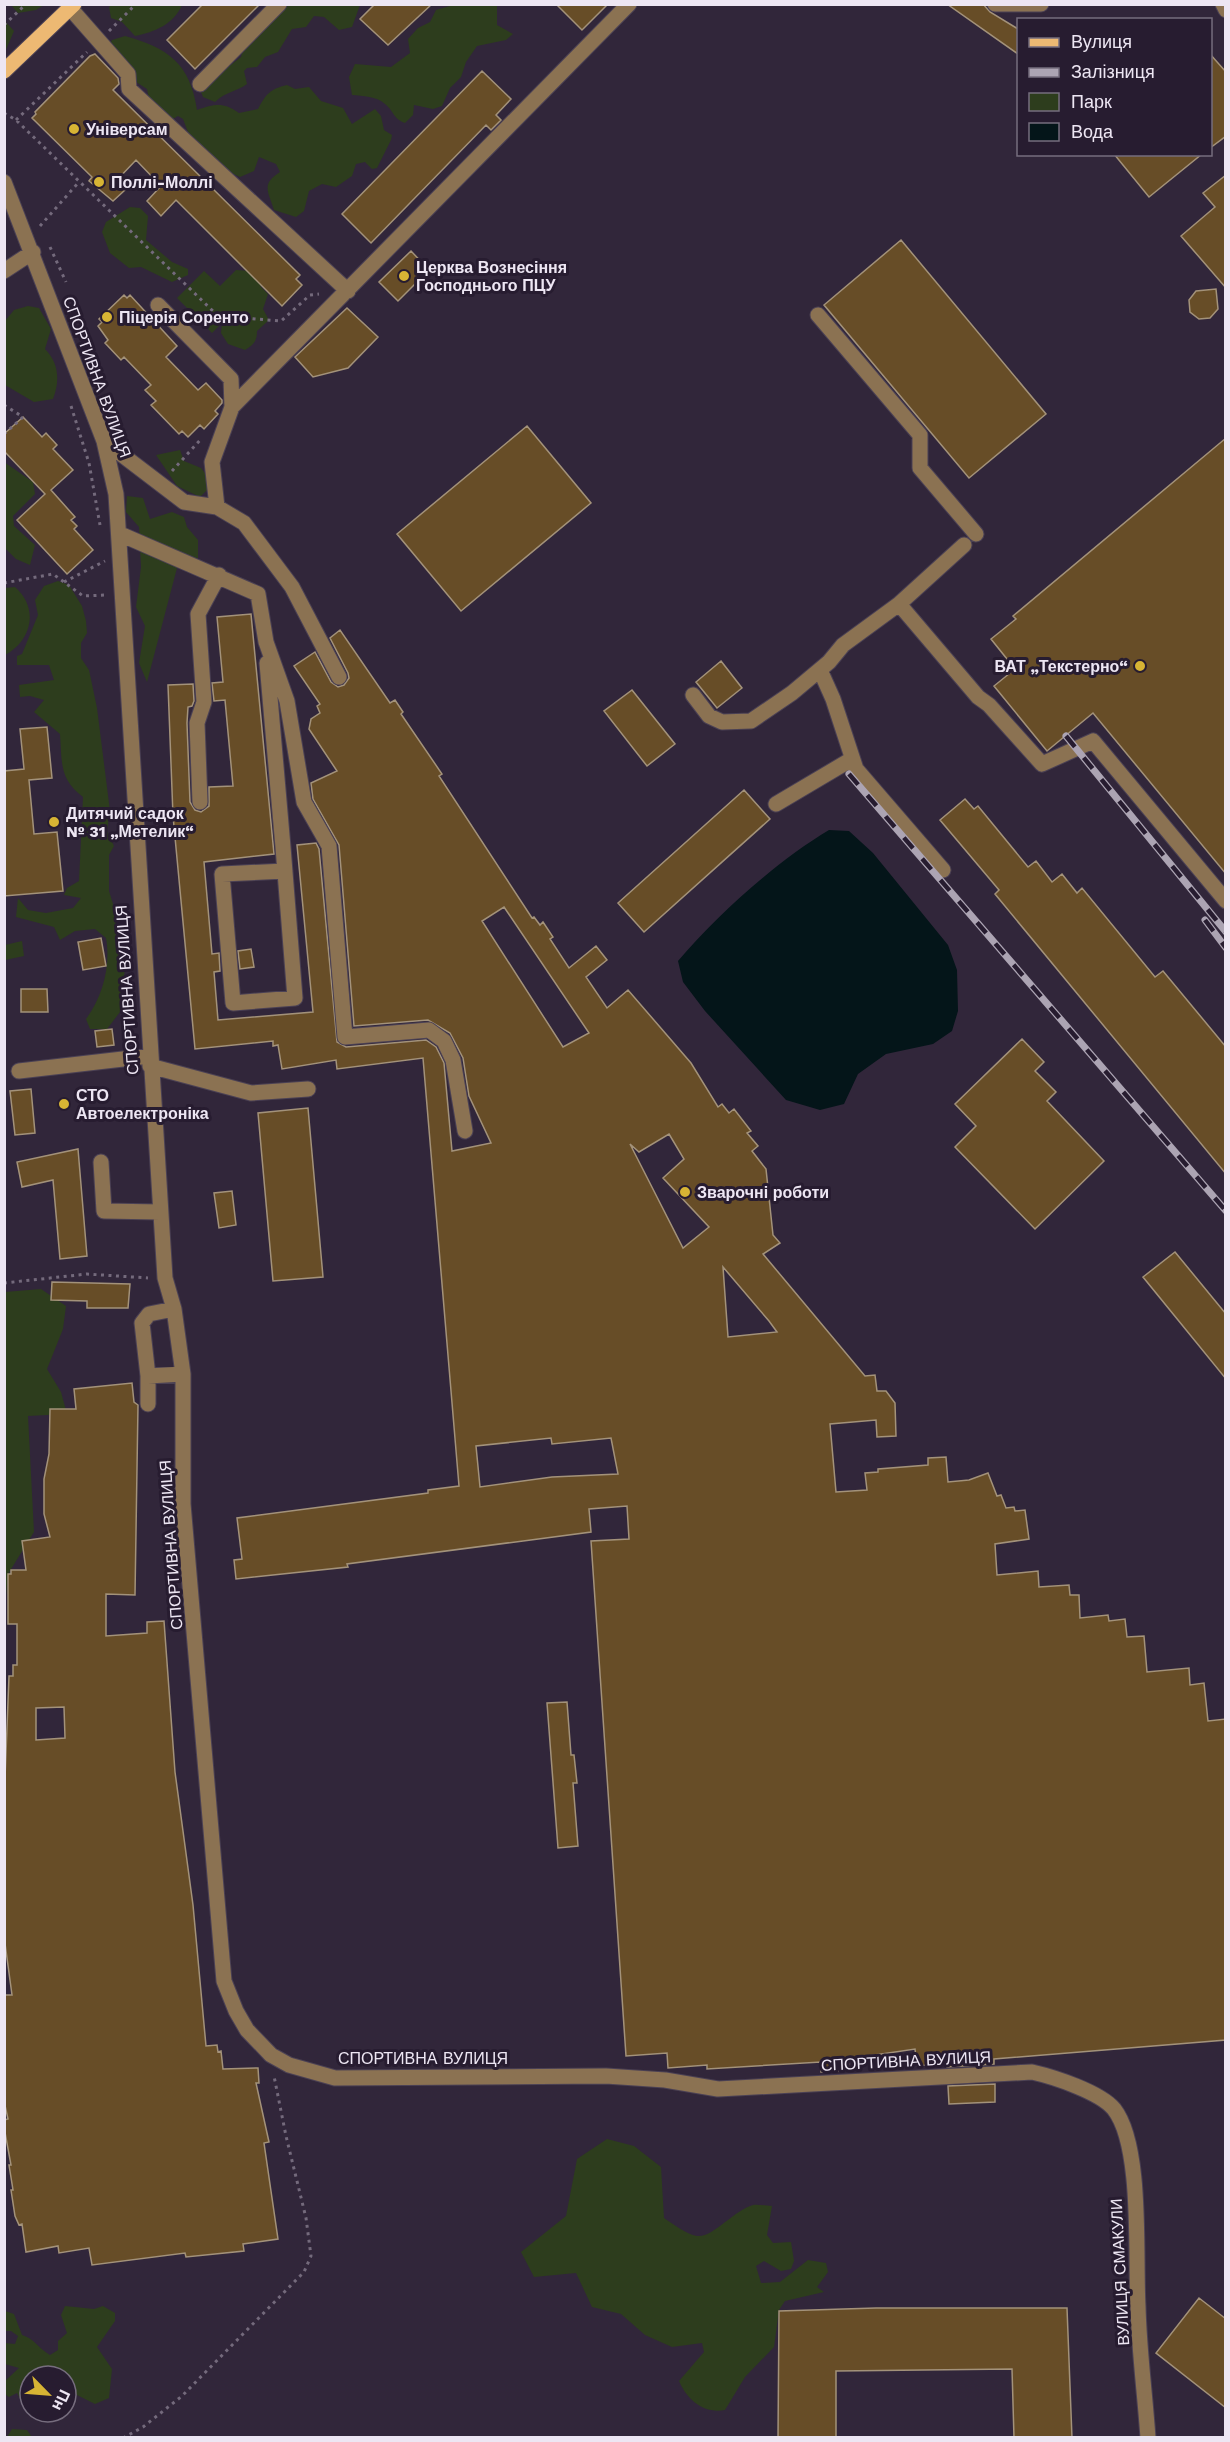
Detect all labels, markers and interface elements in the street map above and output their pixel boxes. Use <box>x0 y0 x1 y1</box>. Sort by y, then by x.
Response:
legend <box>1017 18 1212 156</box>
text: Вулиця <box>1071 31 1132 52</box>
text: Залізниця <box>1071 61 1155 82</box>
text: Парк <box>1071 91 1112 112</box>
place label: Універсам <box>86 120 168 139</box>
text: Вода <box>1071 121 1114 142</box>
marker: Універсам <box>67 122 81 136</box>
place label: Поллі-Моллі <box>111 173 213 192</box>
marker: Поллі-Моллі <box>92 175 106 189</box>
place label: Церква Вознесіння Господнього ПЦУ <box>416 258 567 295</box>
marker: Церква Вознесіння Господнього ПЦУ <box>397 269 411 283</box>
street label: СПОРТИВНА ВУЛИЦЯ <box>59 294 135 460</box>
place label: Піцерія Соренто <box>119 308 249 327</box>
marker: Піцерія Соренто <box>100 310 114 324</box>
place label: ВАТ „Текстерно“ <box>995 657 1128 676</box>
marker: ВАТ „Текстерно“ <box>1133 659 1147 673</box>
place label: Дитячий садок № 31 „Метелик“ <box>66 804 194 841</box>
marker: Дитячий садок № 31 „Метелик“ <box>47 815 61 829</box>
street label: СПОРТИВНА ВУЛИЦЯ <box>112 904 142 1076</box>
place label: СТО Автоелектроніка <box>76 1086 209 1123</box>
marker: СТО Автоелектроніка <box>57 1097 71 1111</box>
place label: Зварочні роботи <box>697 1183 829 1202</box>
marker: Зварочні роботи <box>678 1185 692 1199</box>
street label: СПОРТИВНА ВУЛИЦЯ <box>156 1459 186 1631</box>
street label: СПОРТИВНА ВУЛИЦЯ <box>820 2047 992 2075</box>
street label: СПОРТИВНА ВУЛИЦЯ <box>338 2049 508 2068</box>
street label: ВУЛИЦЯ СМАКУЛИ <box>1107 2198 1133 2346</box>
north arrow <box>18 2364 78 2424</box>
text: Пн <box>48 2387 74 2414</box>

